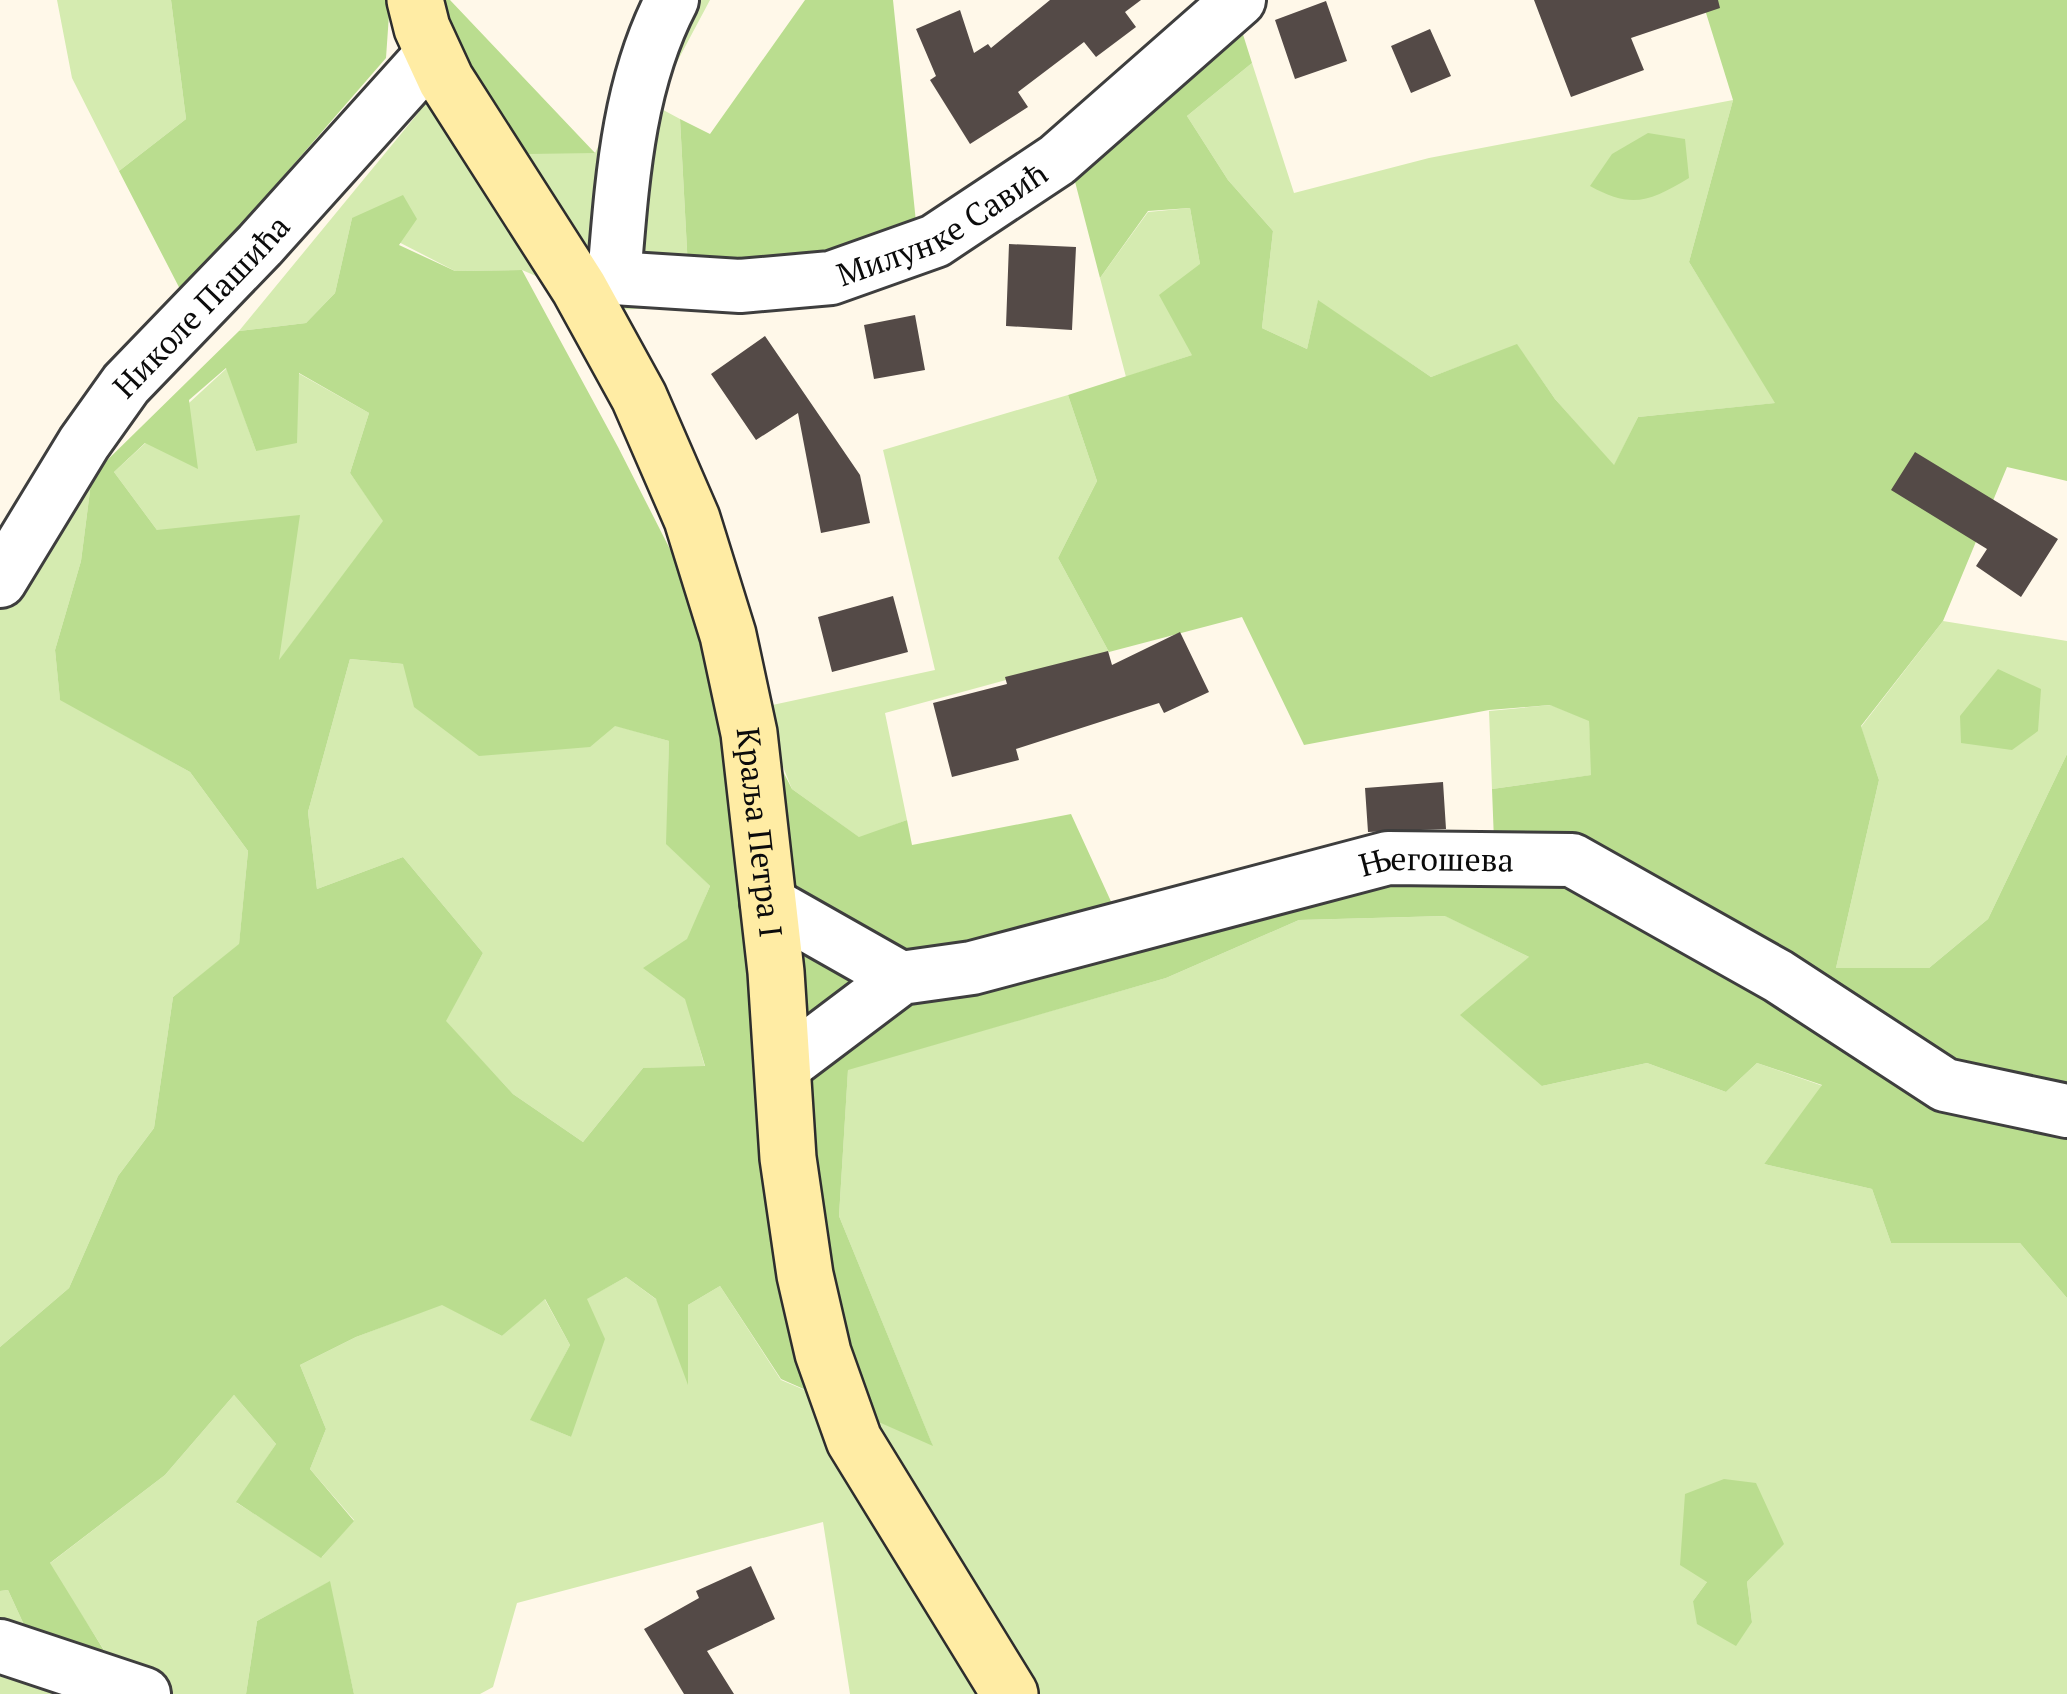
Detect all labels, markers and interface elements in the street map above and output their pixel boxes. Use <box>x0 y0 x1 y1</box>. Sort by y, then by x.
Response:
street label: Милунке Савић <box>831 151 1055 295</box>
street label: Николе Пашића <box>103 206 298 407</box>
street label: Краља Петра I <box>728 725 793 939</box>
street label: Његошева <box>1354 837 1514 886</box>

